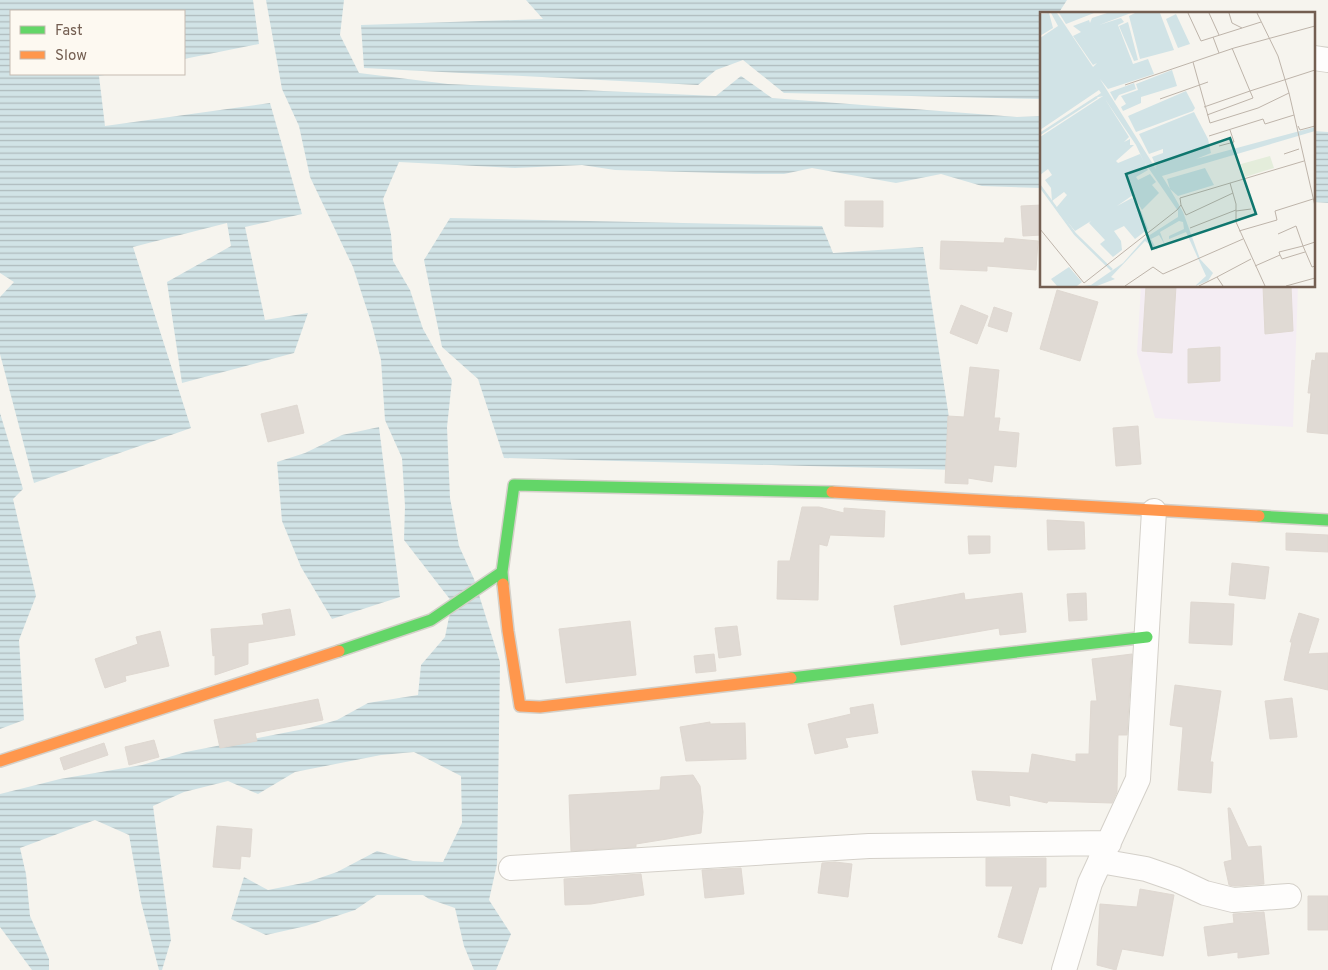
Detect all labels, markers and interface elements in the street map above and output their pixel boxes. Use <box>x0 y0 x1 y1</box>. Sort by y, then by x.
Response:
legend <box>10 10 185 75</box>
inset map <box>1040 12 1316 288</box>
text: Fast <box>55 22 83 41</box>
text: Slow <box>55 47 87 66</box>

